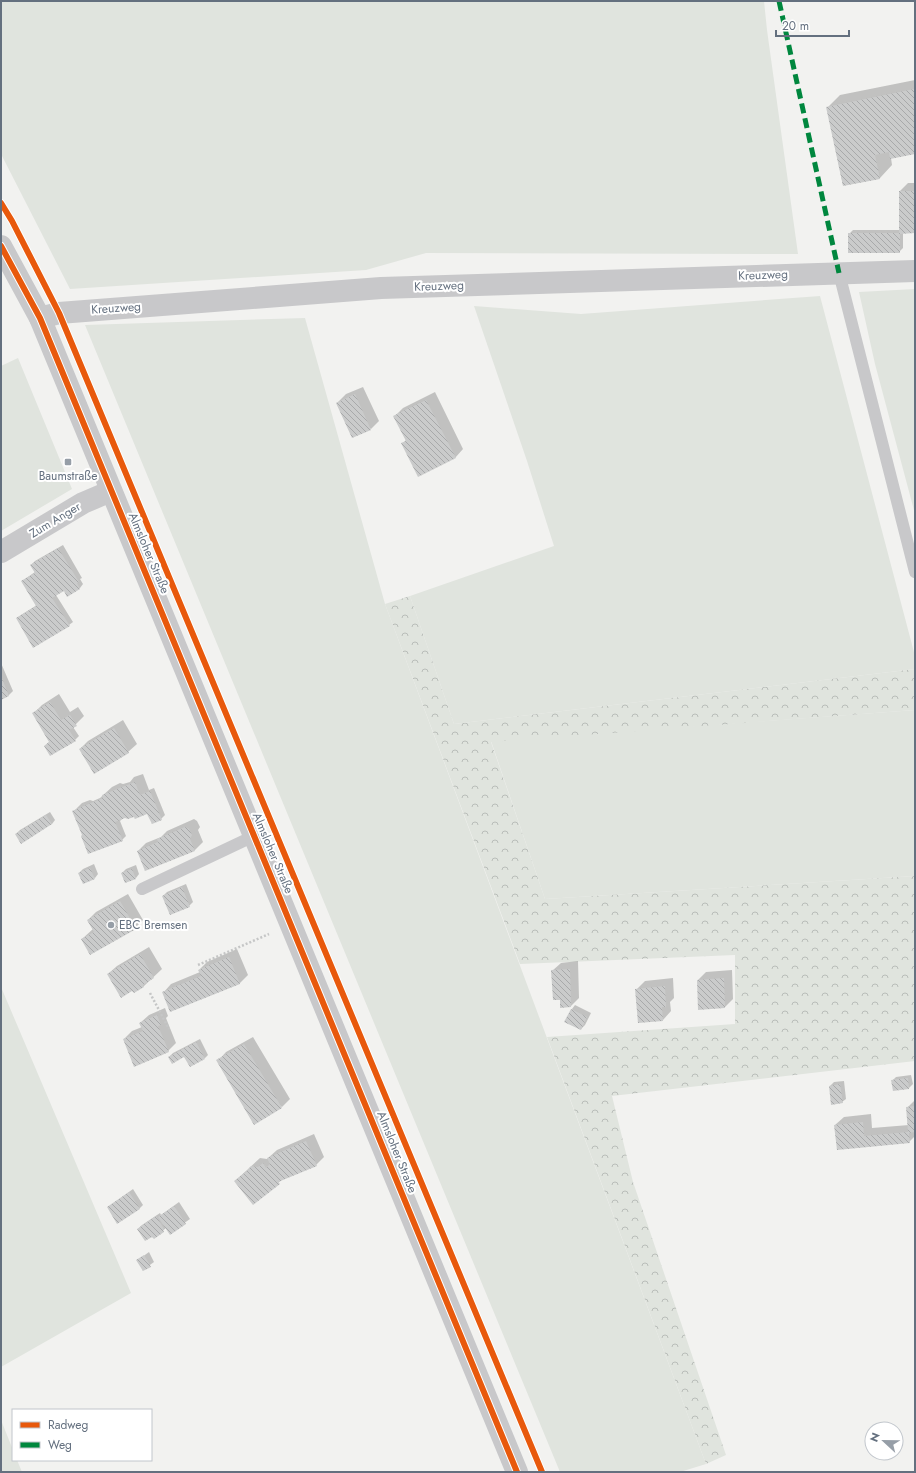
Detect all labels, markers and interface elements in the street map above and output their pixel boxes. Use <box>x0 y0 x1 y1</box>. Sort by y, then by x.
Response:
scale bar <box>776 12 849 38</box>
text: 20 m <box>782 17 809 35</box>
street label: Kreuzweg <box>738 265 788 285</box>
street label: Kreuzweg <box>414 276 464 296</box>
street label: Kreuzweg <box>90 297 142 319</box>
marker: Baumstraße <box>63 457 73 467</box>
place label: Baumstraße <box>39 467 97 485</box>
street label: Zum Anger <box>26 497 85 542</box>
street label: Almsloher Straße <box>124 510 174 596</box>
street label: Almsloher Straße <box>248 810 298 896</box>
place label: EBC Bremsen <box>119 916 188 934</box>
marker: EBC Bremsen <box>106 920 116 930</box>
street label: Almsloher Straße <box>372 1108 422 1196</box>
legend <box>12 1409 152 1461</box>
text: Radweg <box>48 1416 88 1434</box>
north arrow <box>864 1421 904 1461</box>
text: N <box>866 1430 884 1444</box>
text: Weg <box>48 1436 72 1454</box>

